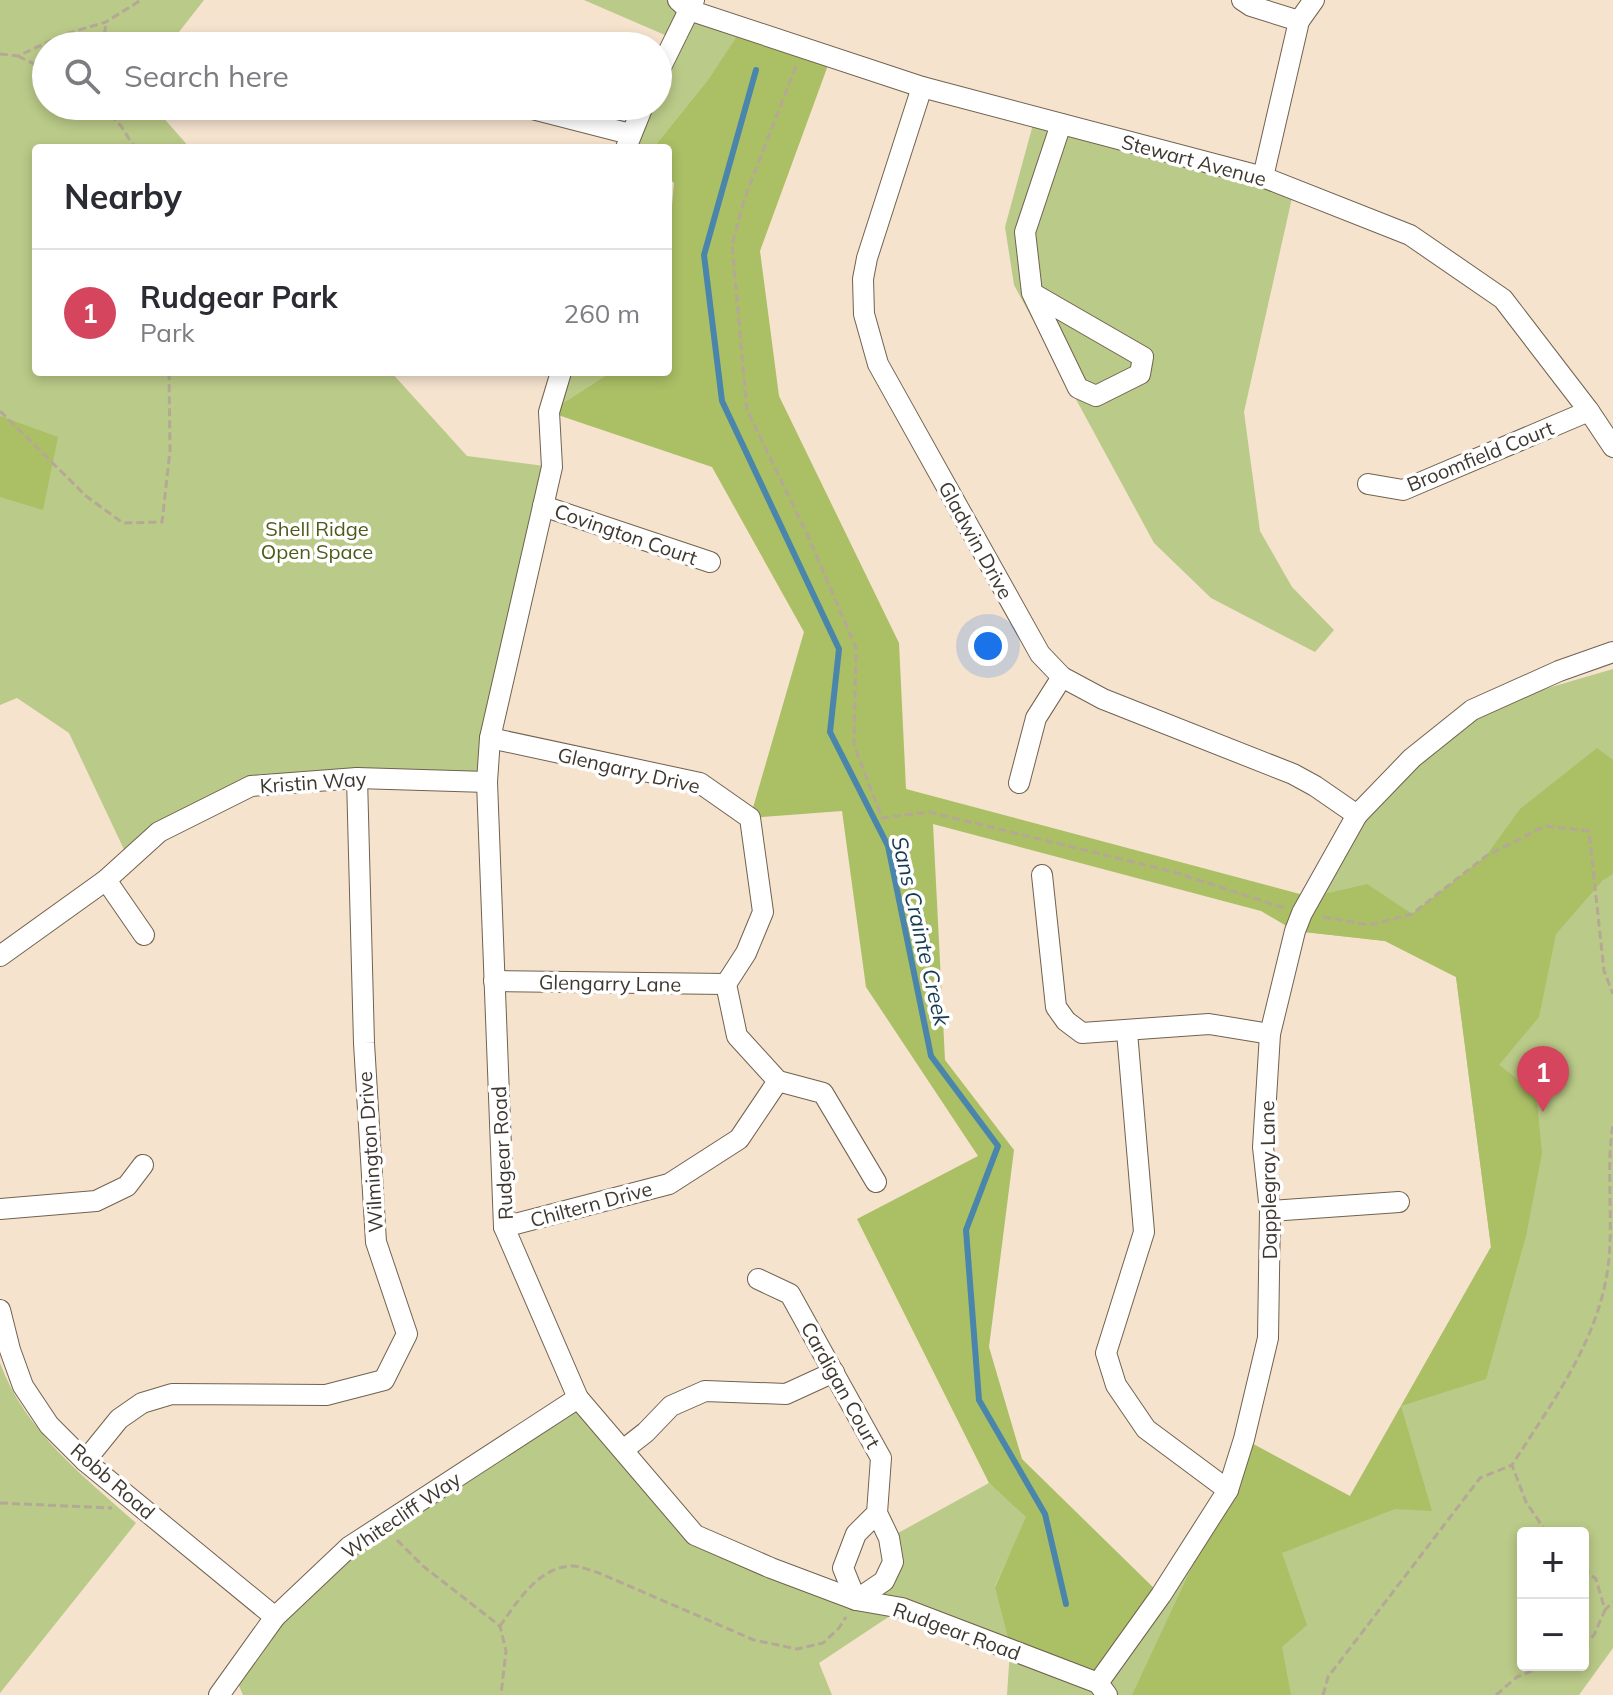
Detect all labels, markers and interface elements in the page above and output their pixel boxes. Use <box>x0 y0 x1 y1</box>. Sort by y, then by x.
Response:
search box <box>32 32 672 120</box>
icon: search <box>60 54 104 98</box>
text: Search here <box>124 57 289 95</box>
street label: Stewart Avenue <box>1119 129 1269 191</box>
text: Nearby <box>64 175 182 218</box>
text: Rudgear Park <box>140 278 338 316</box>
text: 1 <box>82 297 98 330</box>
text: 260 m <box>564 297 640 330</box>
text: Park <box>140 316 195 349</box>
street label: Broomfield Court <box>1403 415 1557 497</box>
street label: Gladwin Drive <box>933 477 1019 603</box>
street label: Covington Court <box>551 498 701 570</box>
park label: Shell Ridge Open Space <box>261 516 373 564</box>
your location <box>968 626 1008 666</box>
street label: Glengarry Drive <box>555 741 703 799</box>
street label: Kristin Way <box>259 766 368 798</box>
water label: Sans Crainte Creek <box>886 833 957 1029</box>
street label: Glengarry Lane <box>539 969 681 997</box>
pin: 1 <box>1517 1046 1569 1112</box>
street label: Wilmington Drive <box>352 1071 388 1233</box>
street label: Rudgear Road <box>486 1086 518 1220</box>
street label: Dapplegray Lane <box>1254 1100 1282 1260</box>
street label: Chiltern Drive <box>527 1176 655 1232</box>
street label: Cardigan Court <box>796 1317 886 1453</box>
street label: Robb Road <box>66 1438 160 1524</box>
street label: Whitecliff Way <box>337 1466 465 1564</box>
map controls <box>1517 1527 1589 1671</box>
button: + <box>1517 1527 1589 1599</box>
street label: Rudgear Road <box>890 1596 1024 1666</box>
button: − <box>1517 1599 1589 1671</box>

